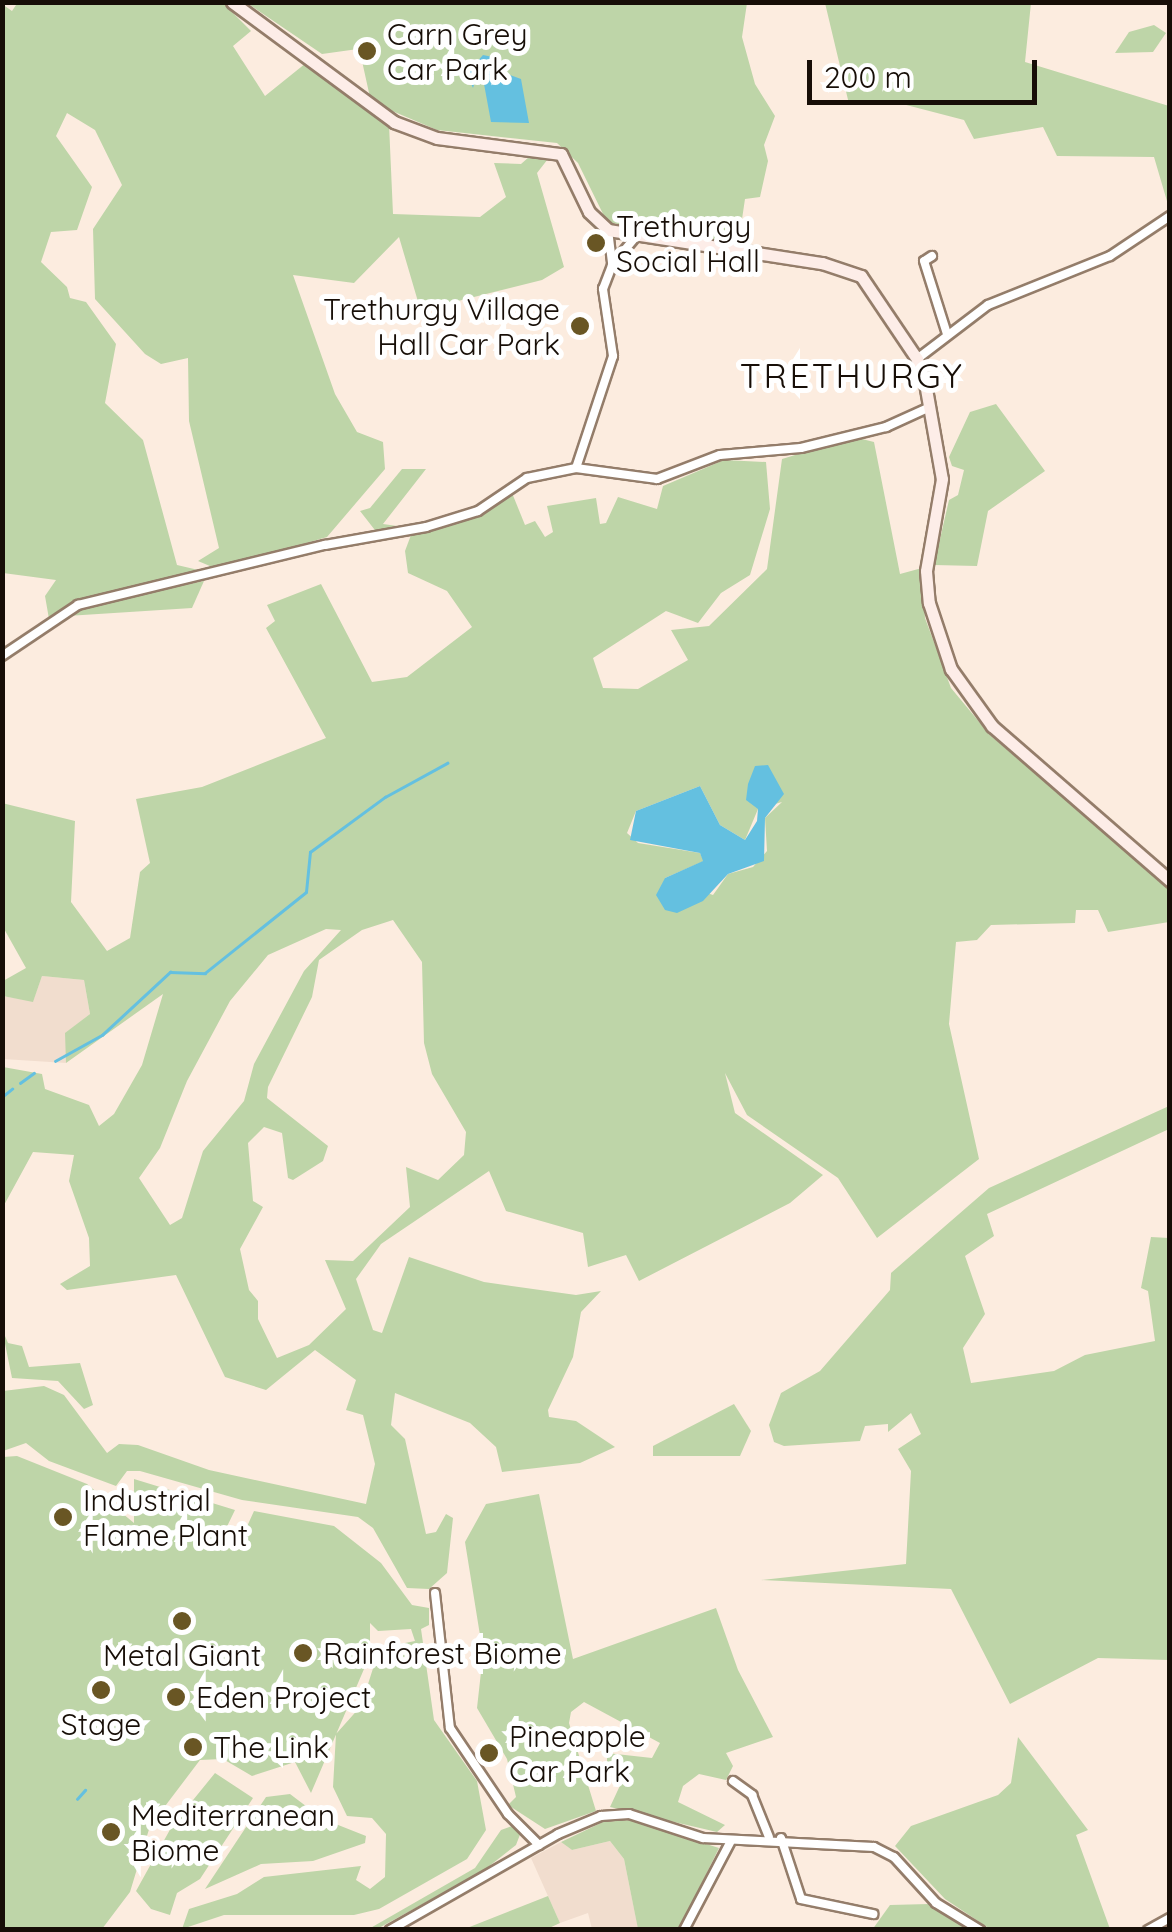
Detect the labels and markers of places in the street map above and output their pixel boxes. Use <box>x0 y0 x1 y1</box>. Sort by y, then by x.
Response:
place label: Carn Grey Car Park <box>387 16 527 86</box>
marker: Carn Grey Car Park <box>356 40 378 62</box>
place label: Trethurgy Social Hall <box>616 208 760 278</box>
marker: Trethurgy Social Hall <box>585 232 607 254</box>
place label: Trethurgy Village Hall Car Park <box>323 291 560 362</box>
marker: Trethurgy Village Hall Car Park <box>569 315 591 337</box>
place label: Industrial Flame Plant <box>83 1482 248 1552</box>
marker: Industrial Flame Plant <box>52 1506 74 1528</box>
marker: Metal Giant <box>171 1610 193 1632</box>
place label: Rainforest Biome <box>323 1635 562 1671</box>
place label: Metal Giant <box>103 1637 261 1673</box>
marker: Rainforest Biome <box>292 1642 314 1664</box>
marker: Stage <box>90 1679 112 1701</box>
place label: Eden Project <box>196 1679 371 1715</box>
marker: Eden Project <box>165 1686 187 1708</box>
place label: Stage <box>61 1706 141 1742</box>
place label: Pineapple Car Park <box>509 1718 646 1788</box>
place label: The Link <box>213 1729 329 1765</box>
marker: The Link <box>182 1736 204 1758</box>
marker: Pineapple Car Park <box>478 1742 500 1764</box>
place label: Mediterranean Biome <box>131 1797 335 1868</box>
marker: Mediterranean Biome <box>100 1821 122 1843</box>

